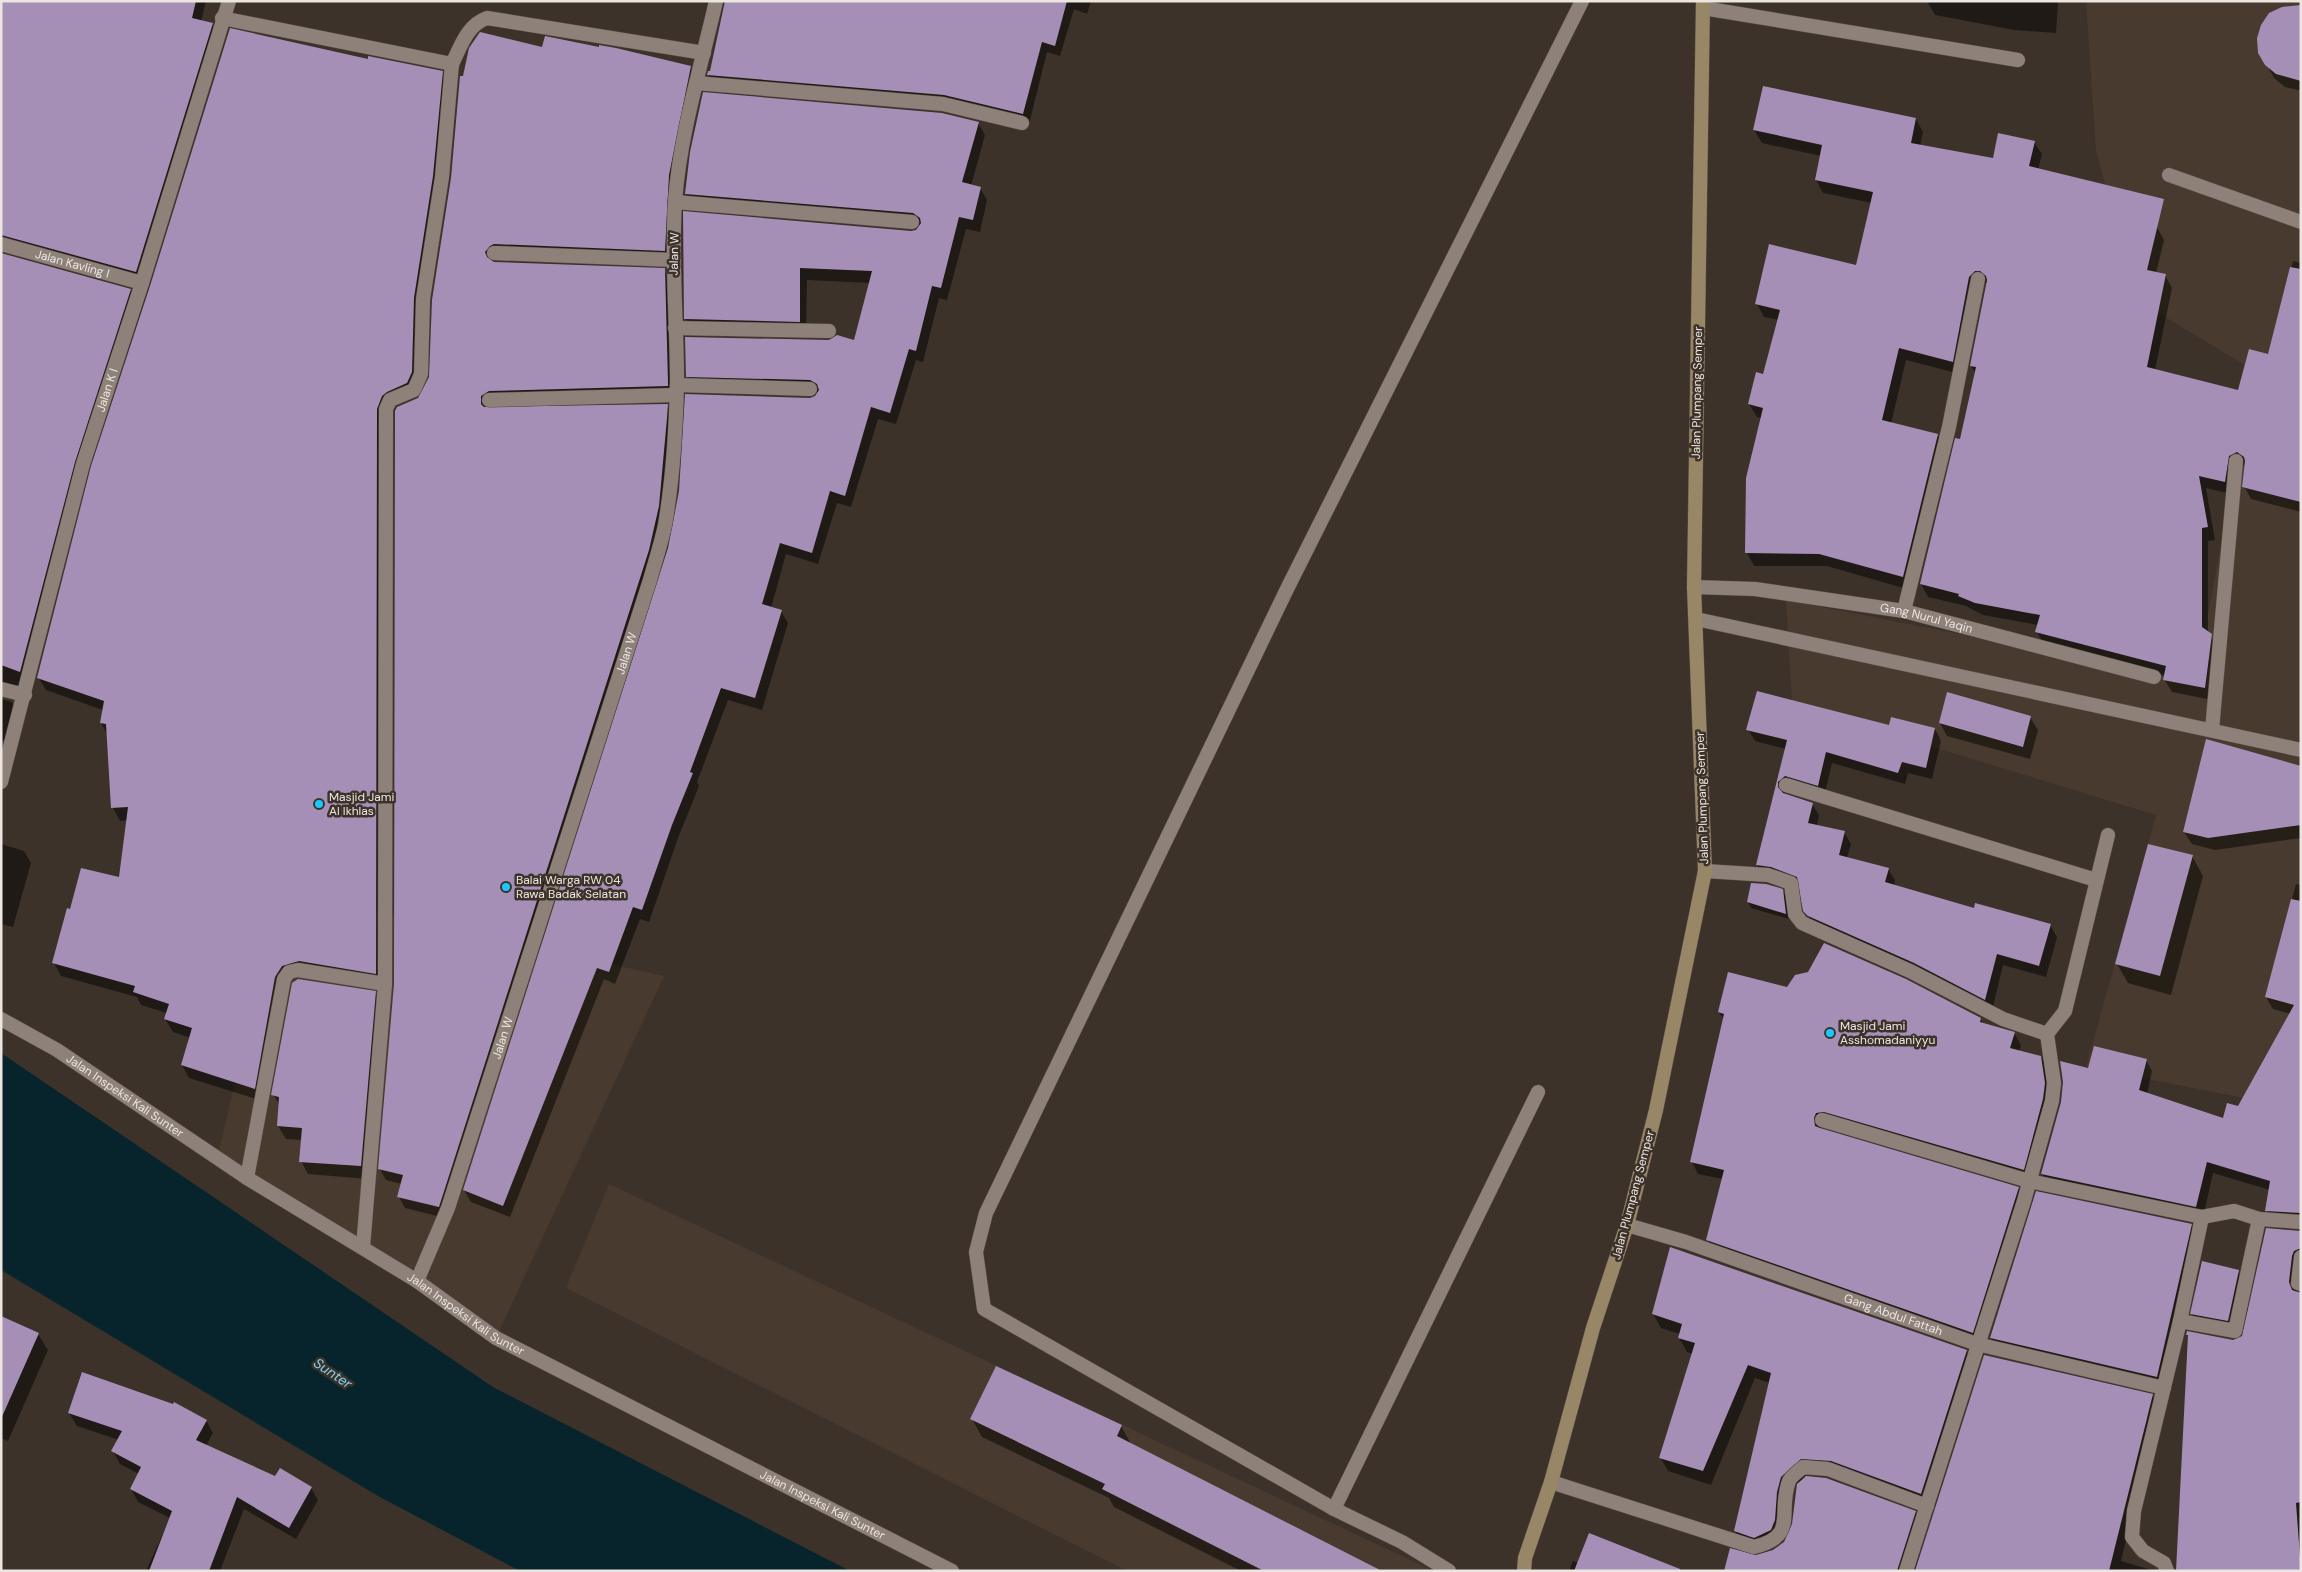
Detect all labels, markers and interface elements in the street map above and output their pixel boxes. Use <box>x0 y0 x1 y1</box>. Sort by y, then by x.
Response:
street label: Jalan W <box>666 232 682 276</box>
street label: Jalan Kavling I <box>33 246 111 282</box>
street label: Jalan Plumpang Semper <box>1688 326 1706 460</box>
street label: Jalan K I <box>92 366 122 414</box>
street label: Gang Nurul Yaqin <box>1879 600 1975 637</box>
street label: Jalan W <box>612 630 641 676</box>
street label: Jalan Plumpang Semper <box>1692 731 1712 865</box>
place label: Masjid Jami Al Ikhlas <box>329 789 394 819</box>
marker: Masjid Jami Al Ikhlas <box>313 798 325 810</box>
place label: Balai Warga RW 04 Rawa Badak Selatan <box>516 872 626 902</box>
marker: Balai Warga RW 04 Rawa Badak Selatan <box>500 881 512 893</box>
street label: Jalan W <box>488 1014 517 1061</box>
place label: Masjid Jami Asshomadaniyyu <box>1840 1018 1935 1048</box>
marker: Masjid Jami Asshomadaniyyu <box>1824 1027 1836 1039</box>
street label: Jalan Inspeksi Kali Sunter <box>63 1051 187 1141</box>
street label: Jalan Plumpang Semper <box>1608 1128 1658 1261</box>
street label: Jalan Inspeksi Kali Sunter <box>404 1269 528 1359</box>
street label: Gang Abdul Fattah <box>1842 1290 1945 1339</box>
water label: Sunter <box>310 1354 356 1393</box>
street label: Jalan Inspeksi Kali Sunter <box>757 1466 888 1544</box>

